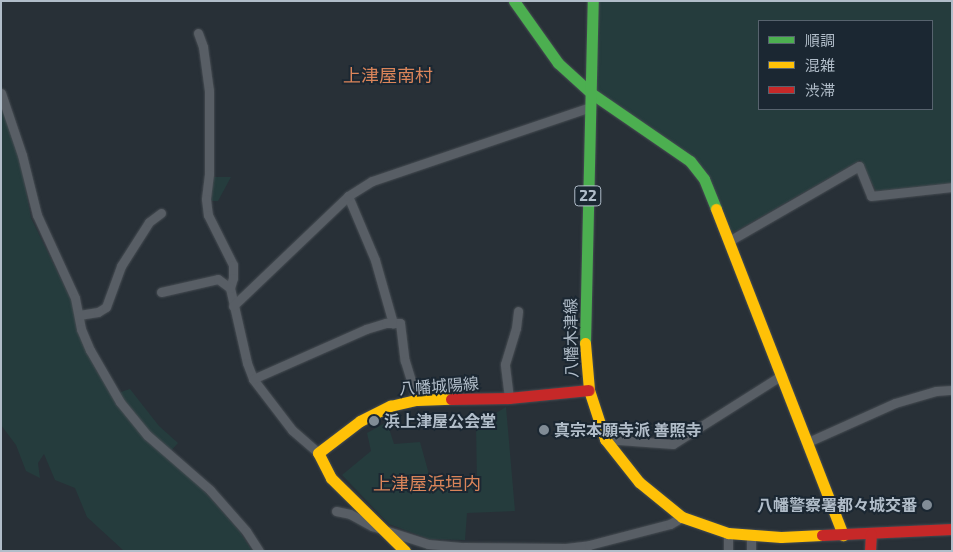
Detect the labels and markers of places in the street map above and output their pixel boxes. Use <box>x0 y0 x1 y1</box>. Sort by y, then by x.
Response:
place label: 浜上津屋公会堂 <box>384 411 496 431</box>
marker: 浜上津屋公会堂 <box>368 415 380 427</box>
place label: 真宗本願寺派 善照寺 <box>554 420 701 440</box>
marker: 真宗本願寺派 善照寺 <box>538 424 550 436</box>
place label: 八幡警察署都々城交番 <box>757 495 917 515</box>
marker: 八幡警察署都々城交番 <box>921 499 933 511</box>

